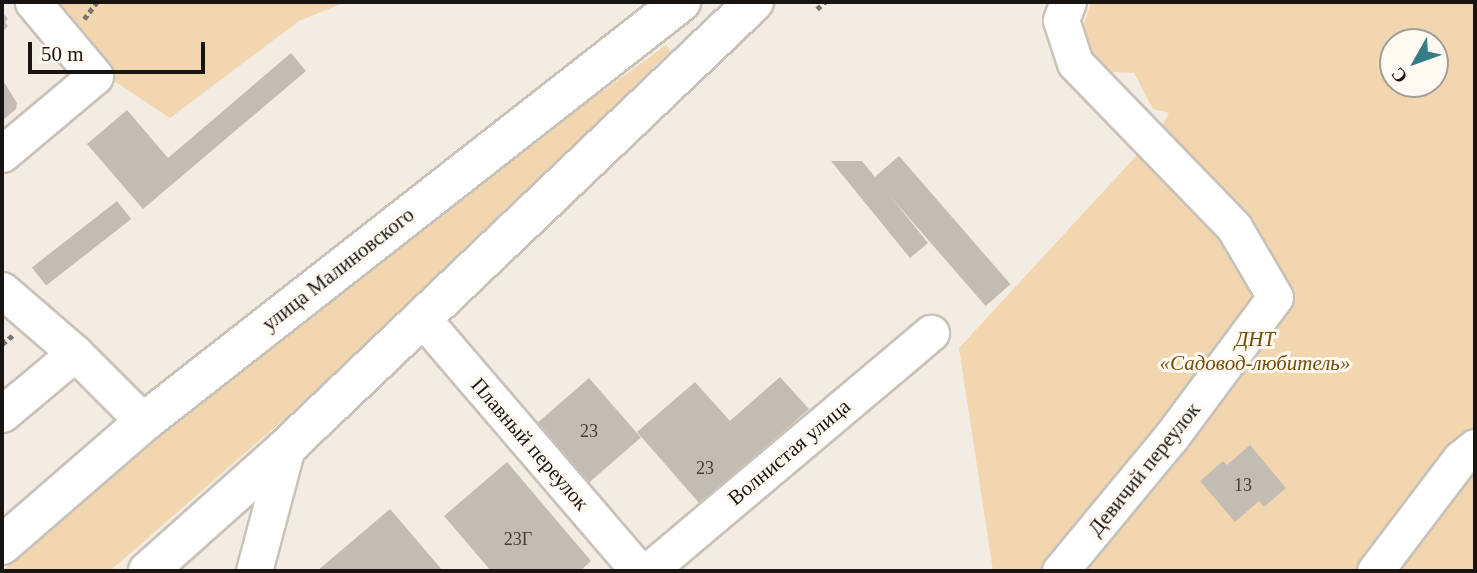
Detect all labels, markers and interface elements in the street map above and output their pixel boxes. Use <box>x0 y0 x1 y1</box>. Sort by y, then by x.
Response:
scale bar <box>32 28 208 72</box>
north arrow <box>1379 28 1449 98</box>
text: 50 m <box>41 42 84 66</box>
text: С <box>1387 64 1412 88</box>
street label: улица Малиновского <box>257 202 419 336</box>
park label: ДНТ «Садовод-любитель» <box>1160 326 1350 376</box>
street label: Плавный переулок <box>466 373 594 515</box>
street label: Волнистая улица <box>723 393 855 511</box>
street label: Девичий переулок <box>1083 397 1205 541</box>
house number: 23 <box>580 420 598 442</box>
house number: 23 <box>696 457 714 479</box>
house number: 13 <box>1234 474 1252 496</box>
house number: 23Г <box>504 528 532 550</box>

